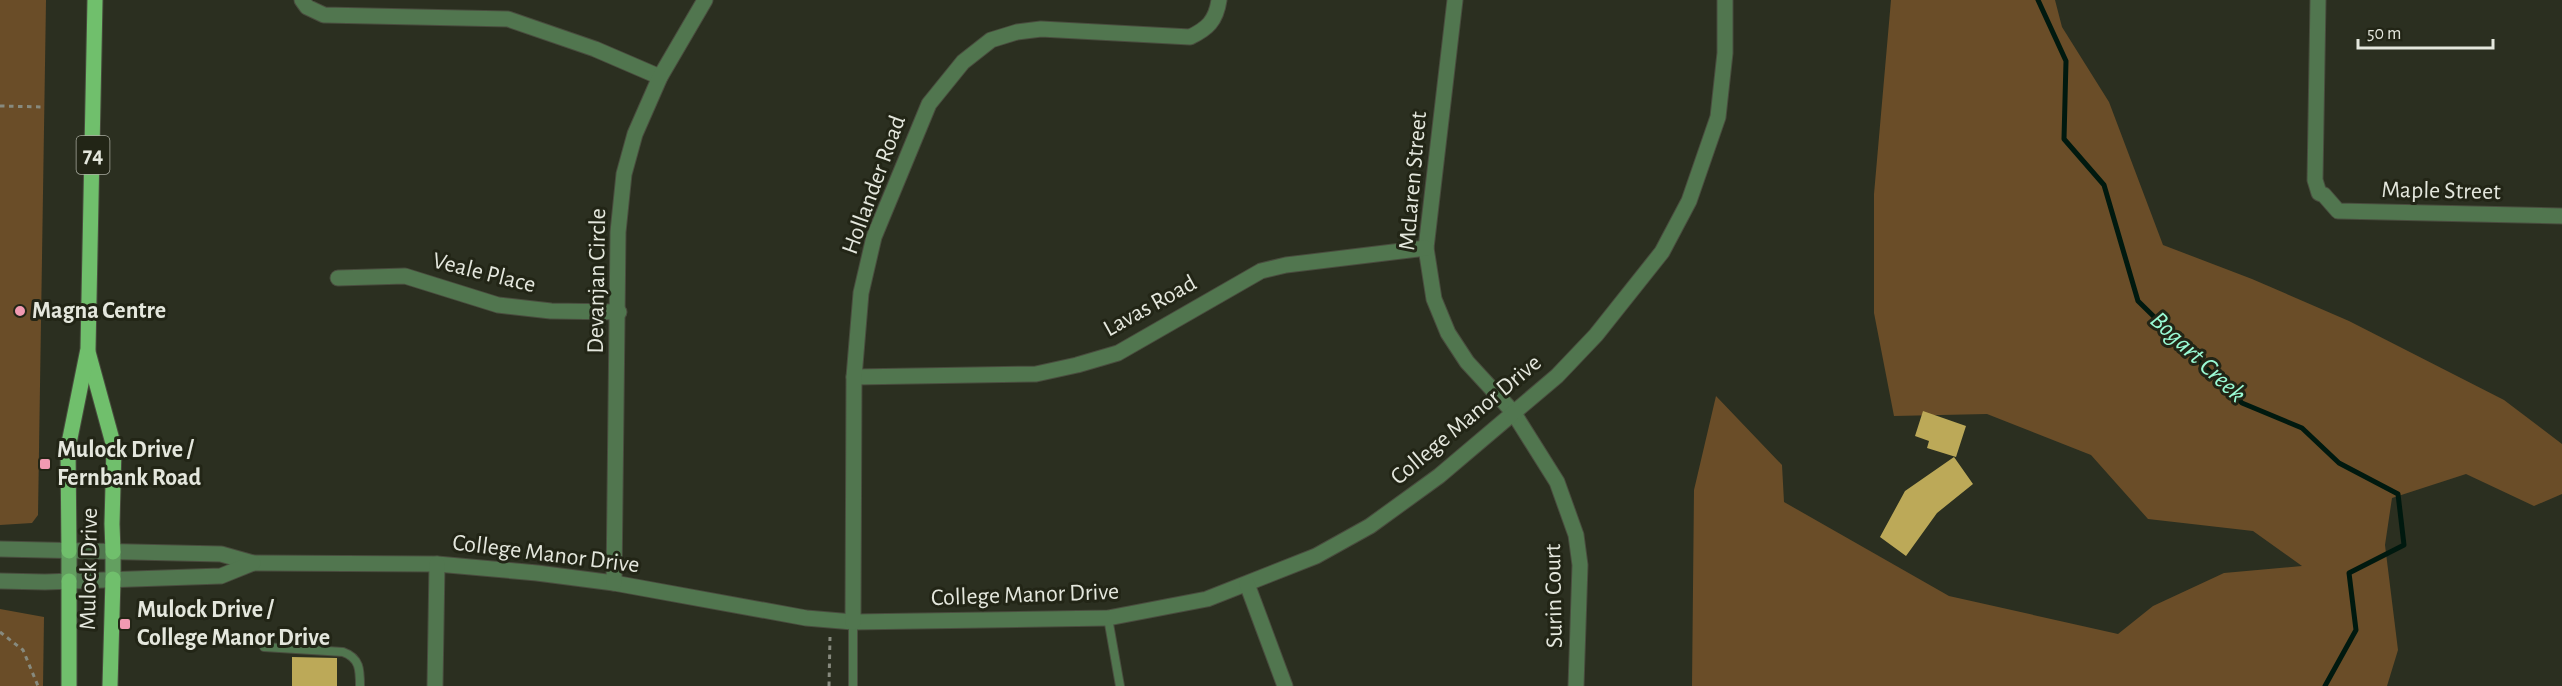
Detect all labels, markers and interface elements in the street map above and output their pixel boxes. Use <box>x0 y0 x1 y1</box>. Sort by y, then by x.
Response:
scale bar <box>2358 12 2493 50</box>
text: 50 m <box>2367 25 2401 43</box>
street label: McLaren Street <box>1395 110 1431 251</box>
street label: Hollander Road <box>838 112 910 258</box>
road number: 74 <box>76 136 110 174</box>
street label: Maple Street <box>2381 178 2501 204</box>
street label: Devanjan Circle <box>584 208 610 354</box>
street label: Veale Place <box>430 249 538 297</box>
street label: Lavas Road <box>1099 271 1201 341</box>
place label: Magna Centre <box>32 299 166 323</box>
marker: Magna Centre <box>13 304 27 318</box>
water label: Bogart Creek <box>2145 307 2251 407</box>
street label: College Manor Drive <box>1386 350 1546 490</box>
place label: Mulock Drive / Fernbank Road <box>57 438 202 490</box>
marker: Mulock Drive / Fernbank Road <box>38 457 52 471</box>
street label: Mulock Drive <box>76 508 102 630</box>
street label: College Manor Drive <box>451 531 641 577</box>
street label: Surin Court <box>1541 543 1567 648</box>
street label: College Manor Drive <box>930 580 1120 610</box>
place label: Mulock Drive / College Manor Drive <box>137 598 330 650</box>
marker: Mulock Drive / College Manor Drive <box>118 617 132 631</box>

